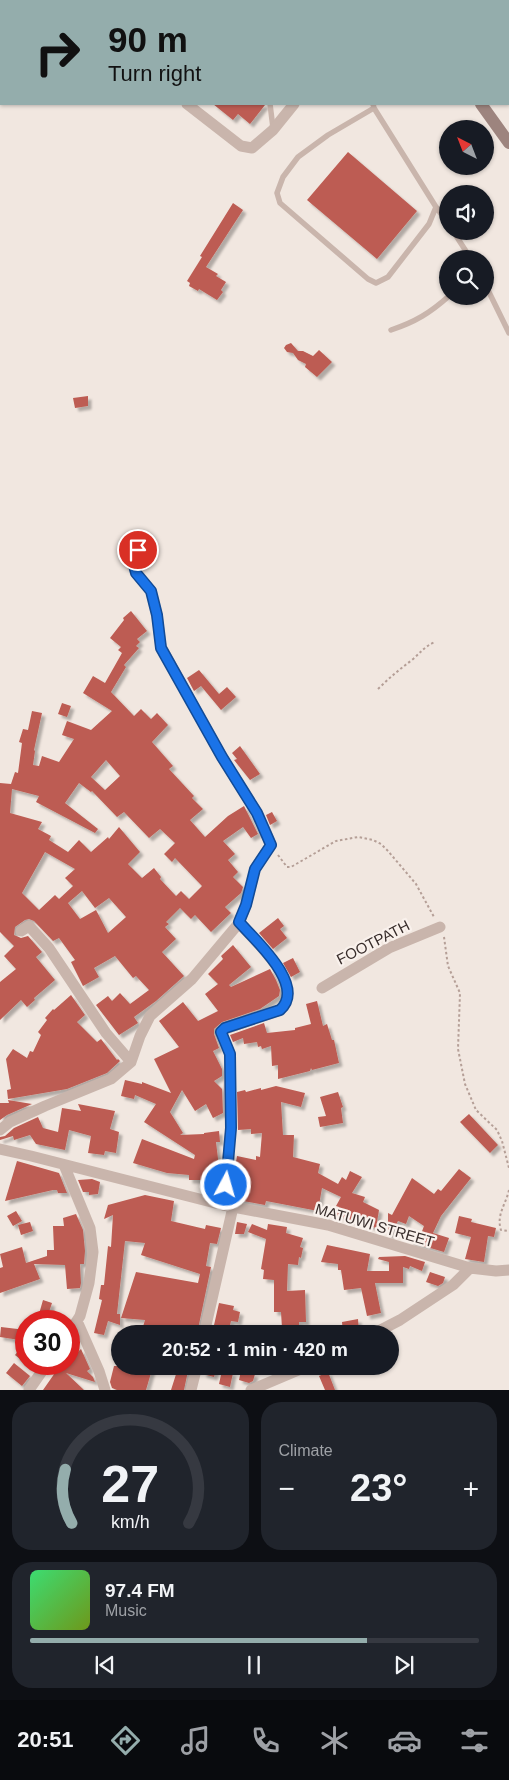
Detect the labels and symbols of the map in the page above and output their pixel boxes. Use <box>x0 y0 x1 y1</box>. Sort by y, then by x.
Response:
north arrow <box>439 120 494 175</box>
pin <box>117 529 159 571</box>
street label: FOOTPATH <box>334 916 412 968</box>
position arrow <box>199 1158 251 1210</box>
street label: MATUWI STREET <box>314 1200 436 1250</box>
speed limit sign: 30 <box>15 1310 80 1375</box>

